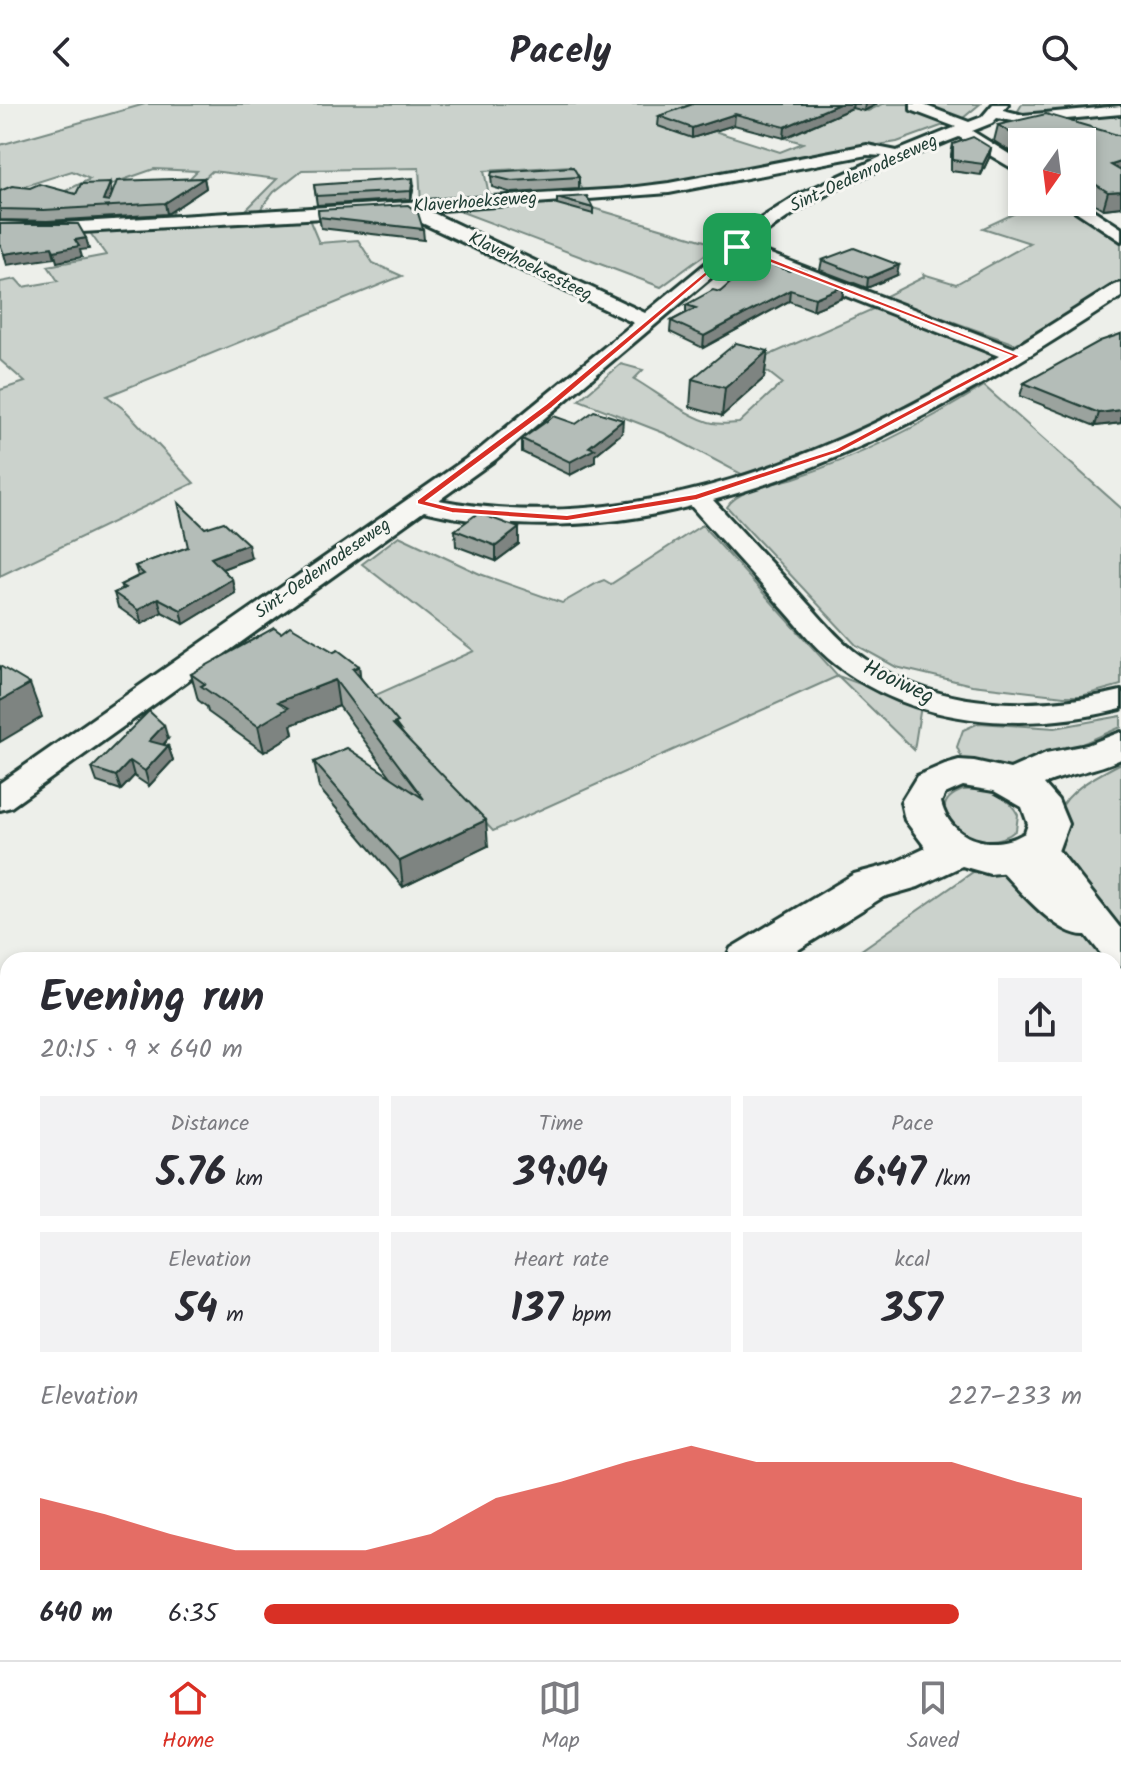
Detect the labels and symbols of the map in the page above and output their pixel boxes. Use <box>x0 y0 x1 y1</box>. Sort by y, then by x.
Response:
street label: Sint-Oedenrodeseweg <box>785 127 943 221</box>
north arrow <box>1008 128 1096 216</box>
street label: Klaverhoekseweg <box>412 184 538 222</box>
pin <box>703 213 771 281</box>
street label: Klaverhoeksesteeg <box>463 224 597 310</box>
street label: Sint-Oedenrodeseweg <box>249 511 397 627</box>
street label: Hooiweg <box>857 651 939 715</box>

